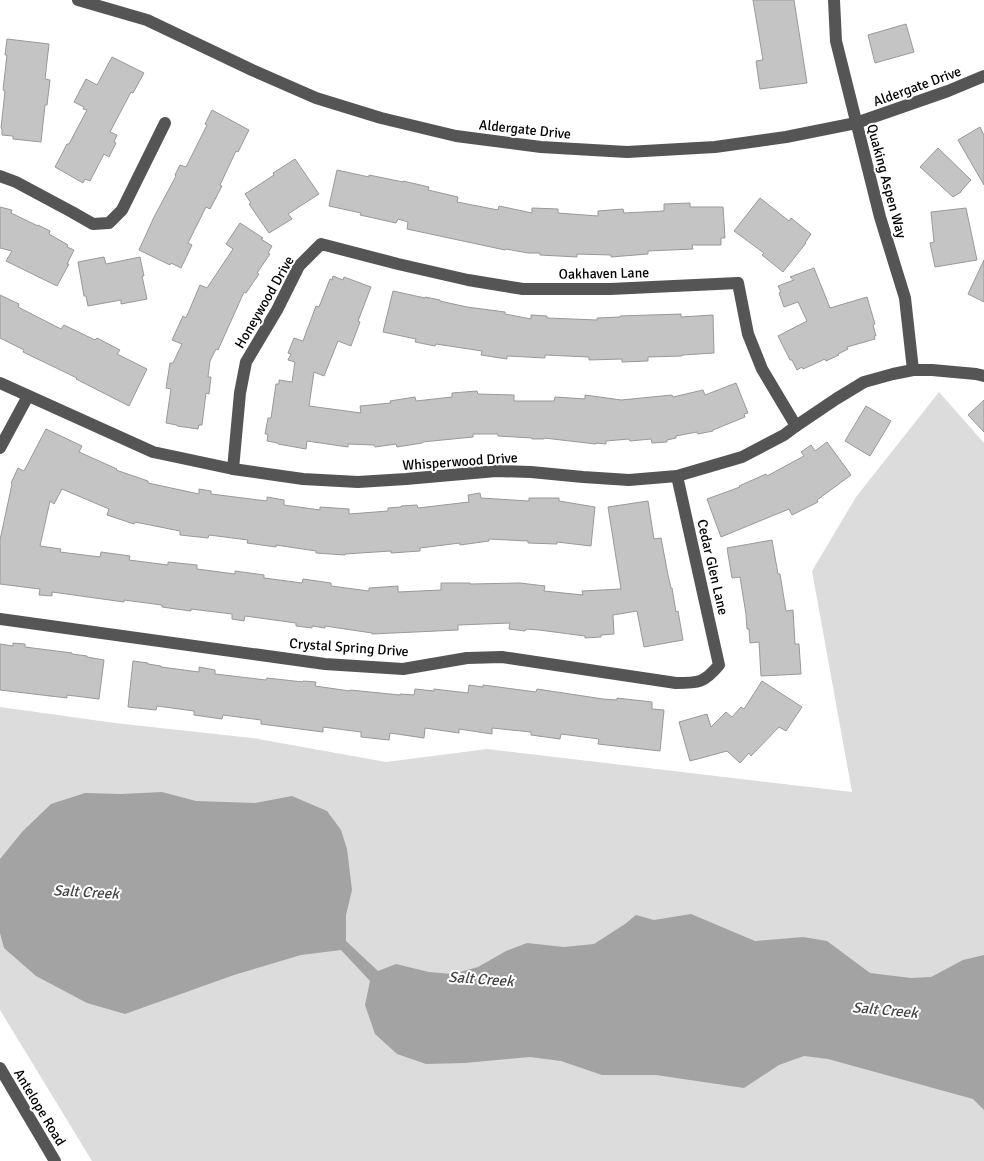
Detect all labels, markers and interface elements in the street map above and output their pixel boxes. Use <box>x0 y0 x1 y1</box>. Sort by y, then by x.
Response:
street label: Aldergate Drive <box>871 63 964 110</box>
street label: Aldergate Drive <box>478 116 572 143</box>
street label: Quaking Aspen Way <box>863 122 910 240</box>
street label: Honeywood Drive <box>231 253 298 352</box>
street label: Oakhaven Lane <box>559 264 649 283</box>
street label: Whisperwood Drive <box>402 449 518 474</box>
street label: Cedar Glen Lane <box>693 518 732 617</box>
street label: Crystal Spring Drive <box>289 635 409 660</box>
water label: Salt Creek <box>53 881 121 903</box>
water label: Salt Creek <box>448 968 516 990</box>
water label: Salt Creek <box>852 998 920 1022</box>
street label: Antelope Road <box>10 1066 69 1149</box>

